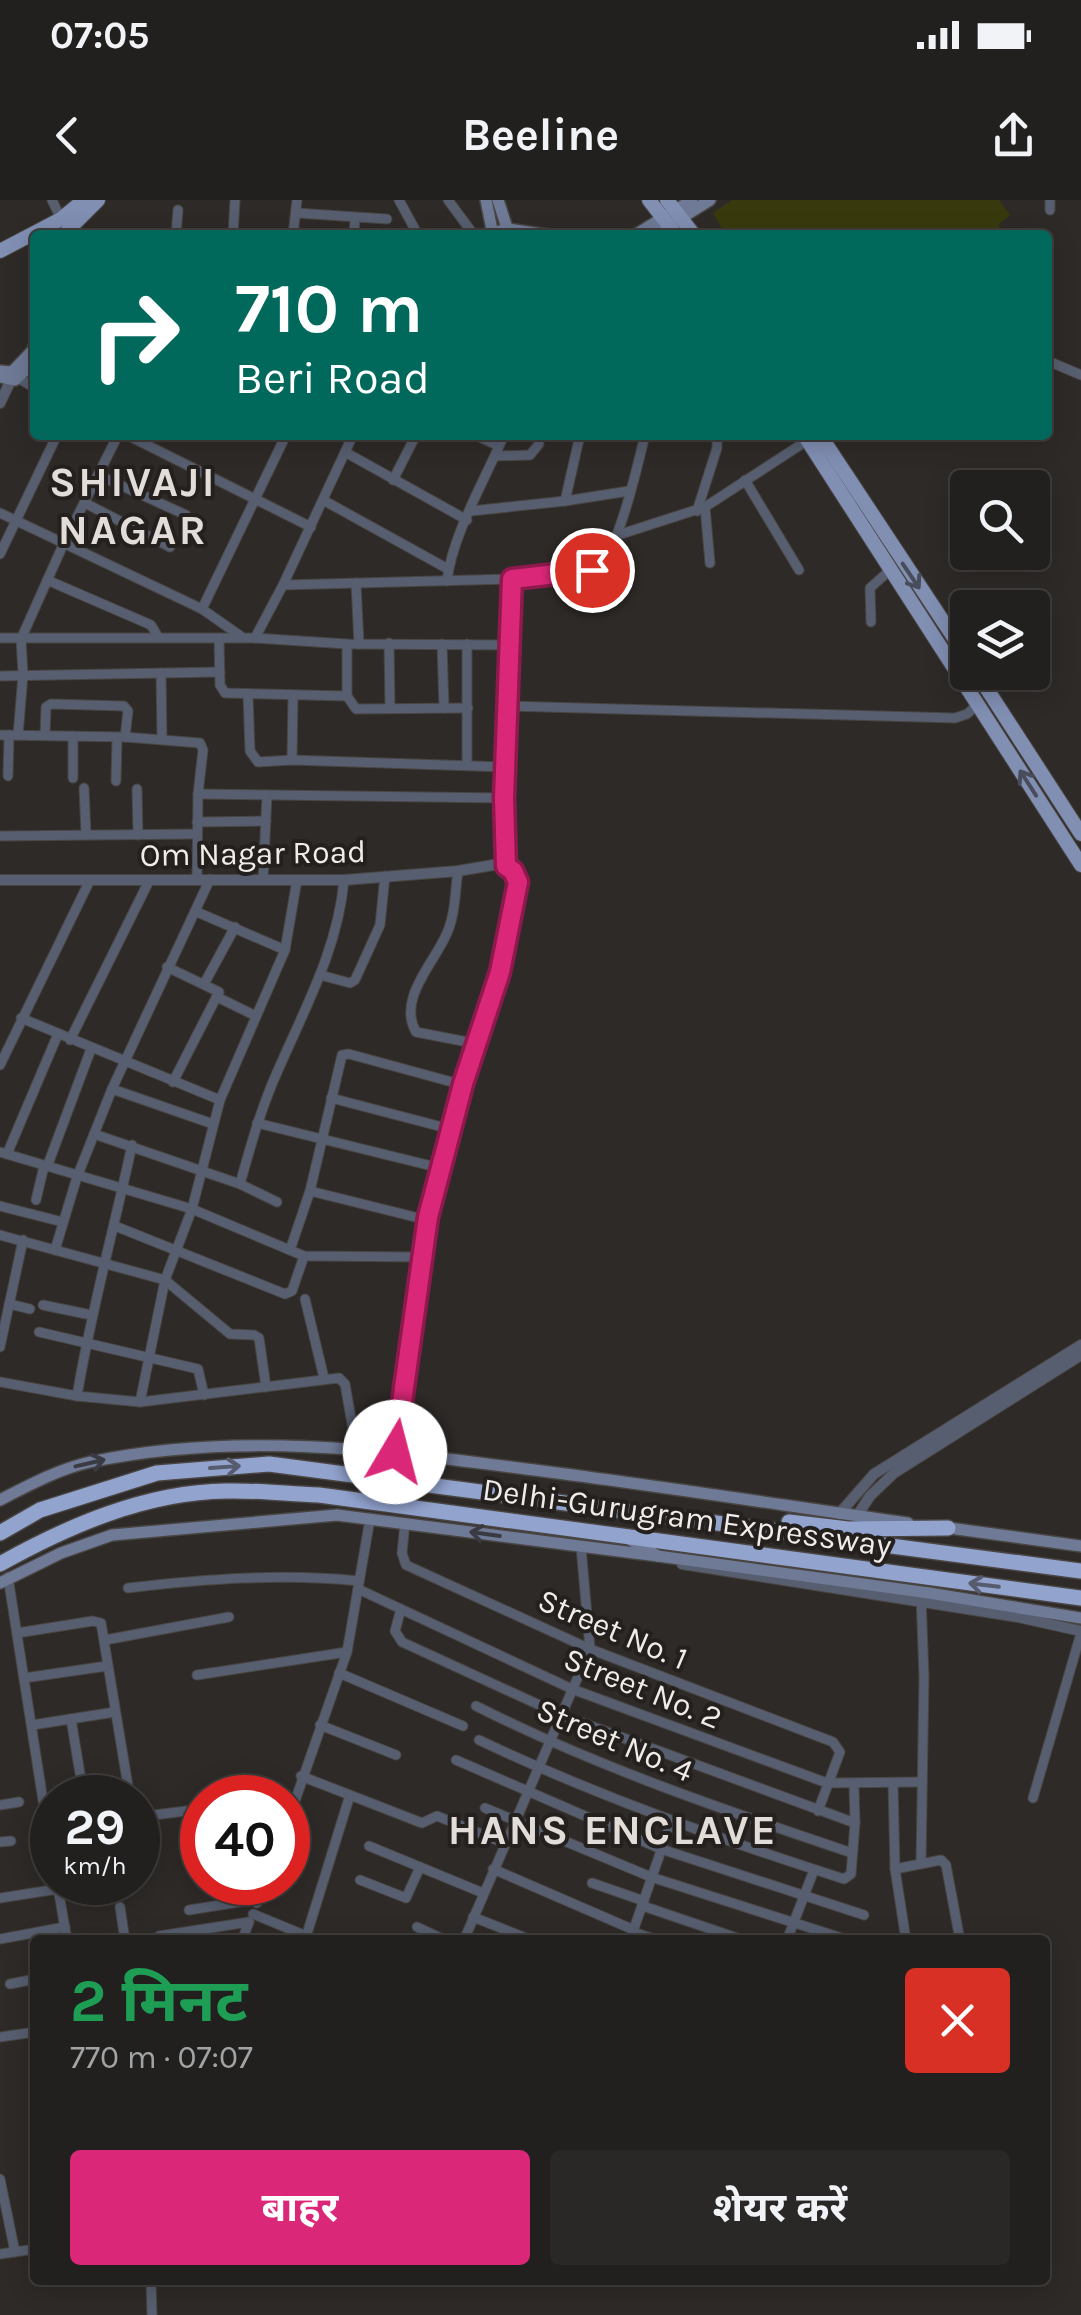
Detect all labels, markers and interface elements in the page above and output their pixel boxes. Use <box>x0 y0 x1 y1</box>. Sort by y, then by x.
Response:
text: 07:05 <box>50 13 149 58</box>
icon: back <box>40 108 95 163</box>
icon: share <box>986 108 1041 163</box>
text: Beeline <box>462 109 619 161</box>
text: 710 m <box>235 268 423 350</box>
icon: right <box>70 270 200 400</box>
text: Beri Road <box>235 352 430 404</box>
district label: SHIVAJI NAGAR <box>49 457 217 555</box>
map controls <box>950 470 1050 690</box>
button: search <box>950 470 1050 570</box>
pin <box>550 528 635 613</box>
icon: arrive <box>565 543 620 598</box>
one-way arrow <box>900 561 921 589</box>
button: layers <box>950 590 1050 690</box>
one-way arrow <box>1018 769 1039 797</box>
street label: Om Nagar Road <box>140 833 366 874</box>
position arrow <box>343 1400 447 1504</box>
one-way arrow <box>73 1453 105 1471</box>
one-way arrow <box>209 1457 241 1476</box>
street label: Delhi-Gurugram Expressway <box>480 1470 894 1565</box>
one-way arrow <box>469 1524 501 1543</box>
one-way arrow <box>969 1575 1001 1594</box>
street label: Street No. 1 <box>533 1581 693 1677</box>
street label: Street No. 2 <box>559 1640 727 1737</box>
street label: Street No. 4 <box>531 1691 699 1790</box>
speed limit sign: 40 <box>180 1775 310 1905</box>
text: 29 <box>65 1798 125 1857</box>
district label: HANS ENCLAVE <box>448 1805 778 1855</box>
text: km/h <box>63 1851 127 1880</box>
text: 2 मिनट <box>70 1966 247 2036</box>
button: close <box>905 1968 1010 2073</box>
text: 770 m · 07:07 <box>70 2039 253 2076</box>
button: बाहर <box>70 2150 530 2265</box>
button: शेयर करें <box>550 2150 1010 2265</box>

